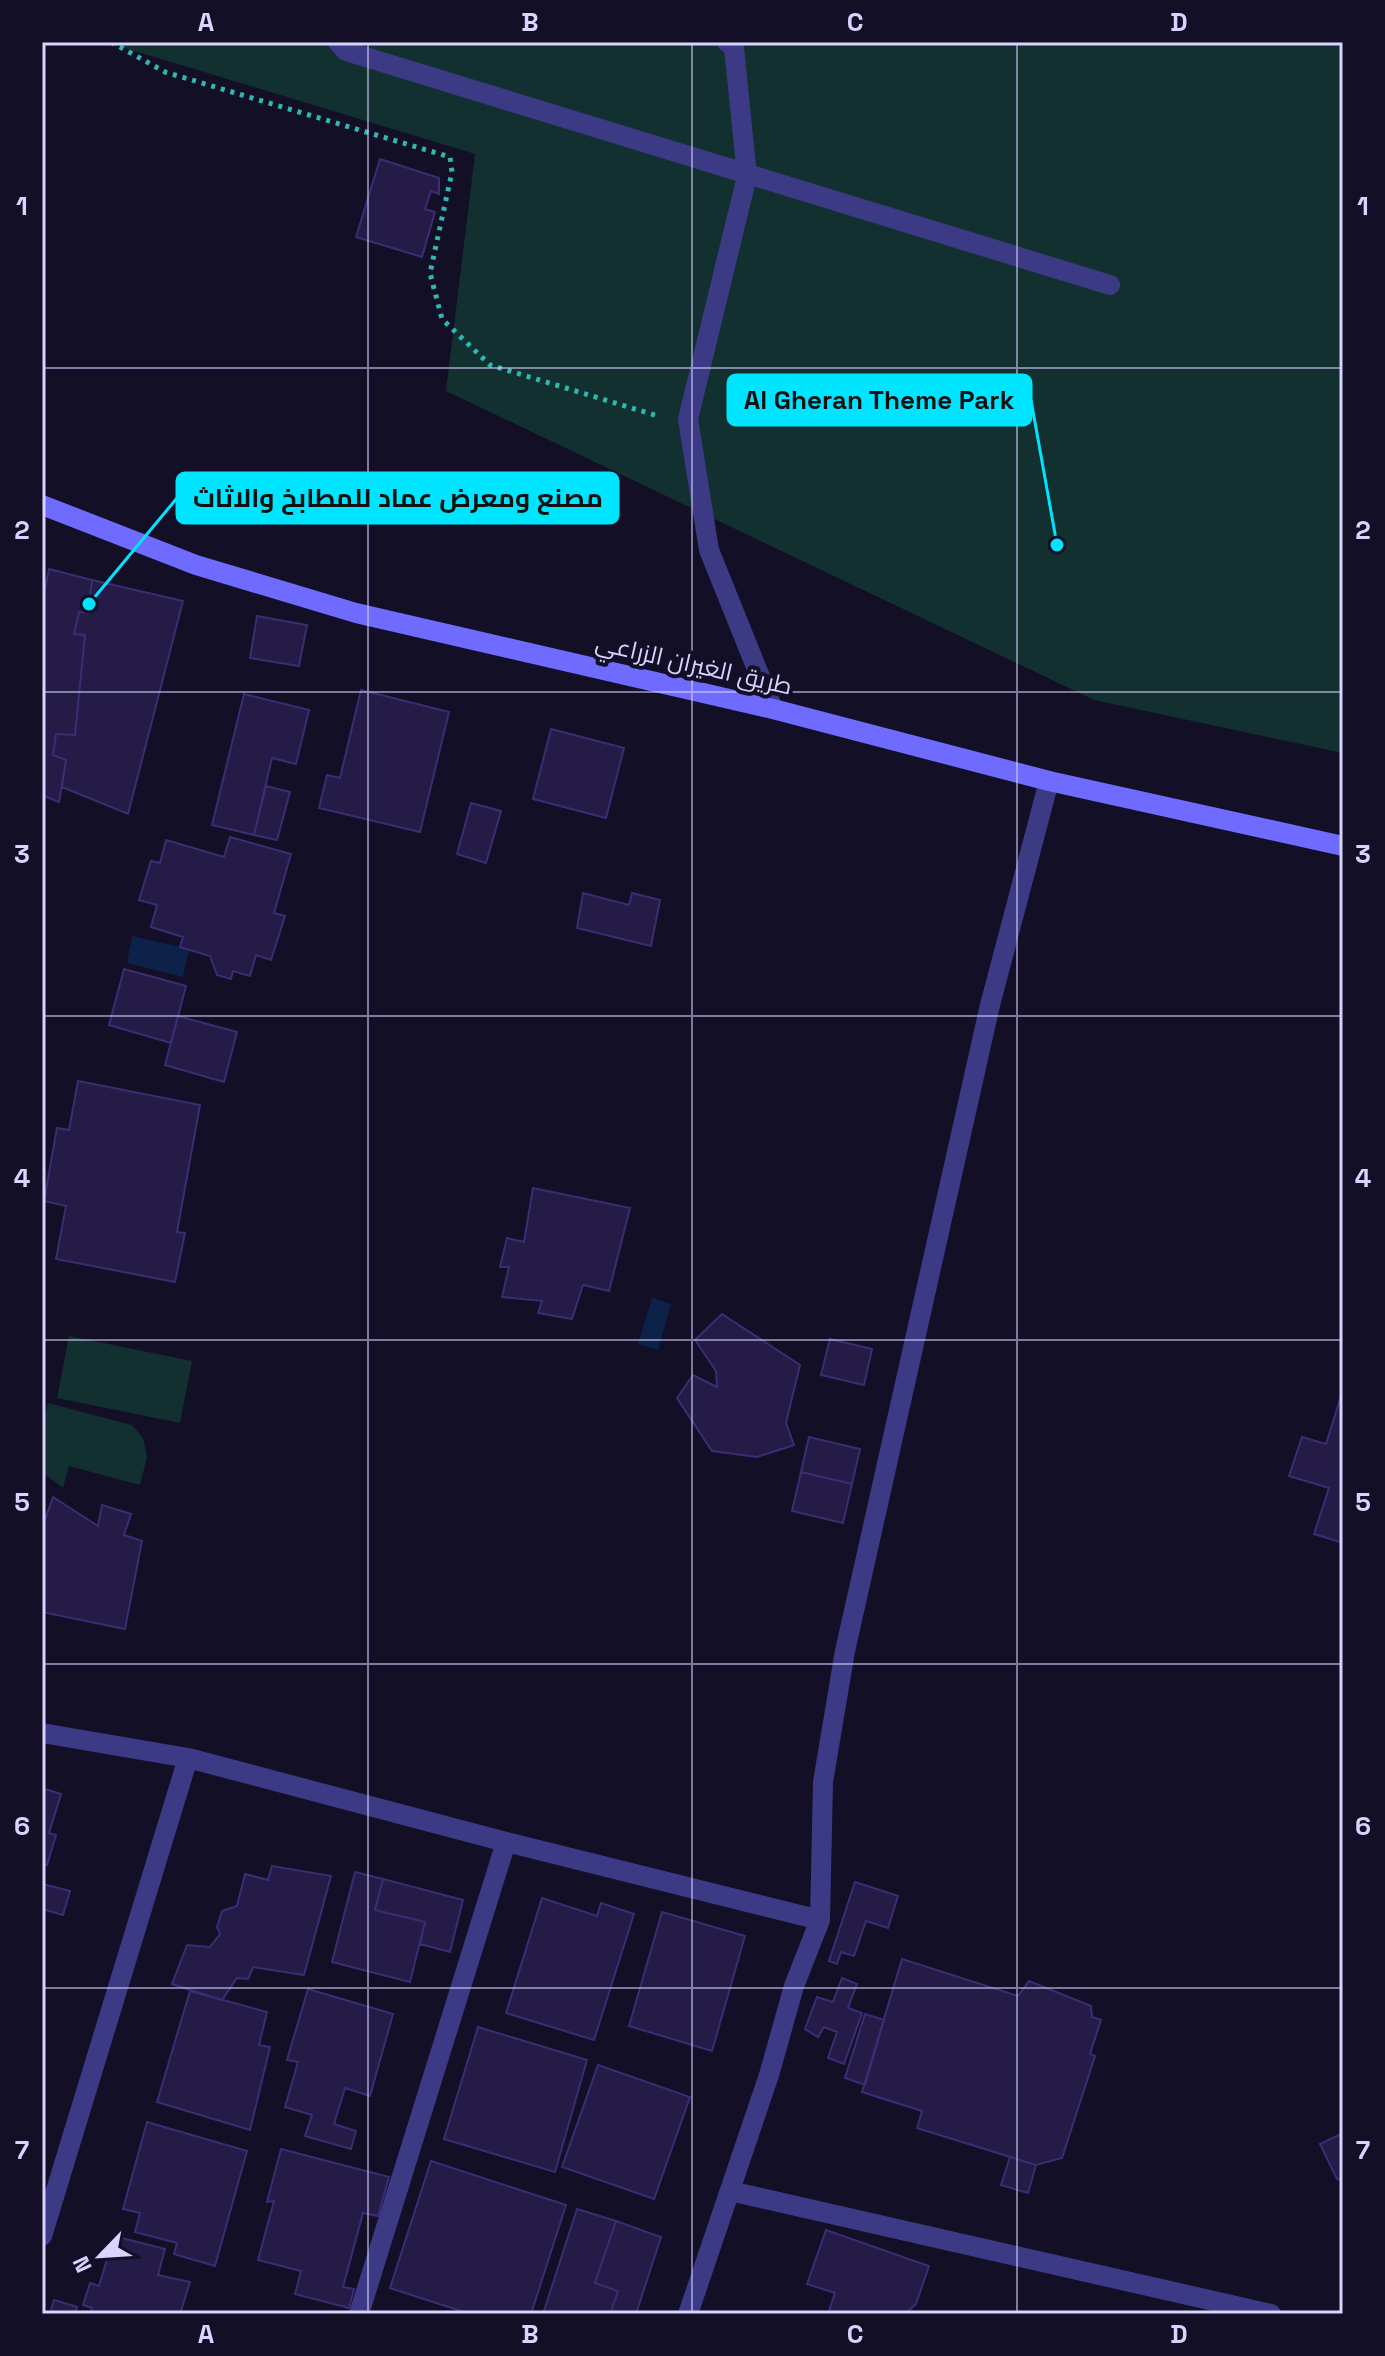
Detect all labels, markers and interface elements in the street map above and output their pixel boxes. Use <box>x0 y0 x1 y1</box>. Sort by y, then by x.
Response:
text: A <box>198 5 215 39</box>
text: B <box>521 5 539 39</box>
text: C <box>847 5 863 39</box>
text: D <box>1170 5 1188 39</box>
text: 1 <box>16 189 28 223</box>
text: 1 <box>1357 189 1369 223</box>
callout: Al Gheran Theme Park <box>728 375 1031 425</box>
text: Al Gheran Theme Park <box>744 383 1015 417</box>
callout: مصنع ومعرض عماد للمطابخ والاثاث <box>177 473 618 523</box>
text: مصنع ومعرض عماد للمطابخ والاثاث <box>193 481 603 515</box>
text: 2 <box>14 513 30 547</box>
text: 2 <box>1355 513 1371 547</box>
street label: طريق الغيران الزراعي <box>592 626 795 706</box>
text: 3 <box>14 837 30 871</box>
text: 3 <box>1355 837 1371 871</box>
text: 4 <box>14 1161 30 1195</box>
text: 4 <box>1355 1161 1371 1195</box>
text: 5 <box>14 1485 30 1519</box>
text: 5 <box>1355 1485 1371 1519</box>
text: 6 <box>14 1809 30 1843</box>
text: 6 <box>1355 1809 1371 1843</box>
text: 7 <box>15 2133 29 2167</box>
text: 7 <box>1356 2133 1370 2167</box>
north arrow <box>60 2216 140 2296</box>
text: N <box>66 2252 98 2277</box>
text: A <box>198 2317 215 2351</box>
text: B <box>521 2317 539 2351</box>
text: C <box>847 2317 863 2351</box>
text: D <box>1170 2317 1188 2351</box>

